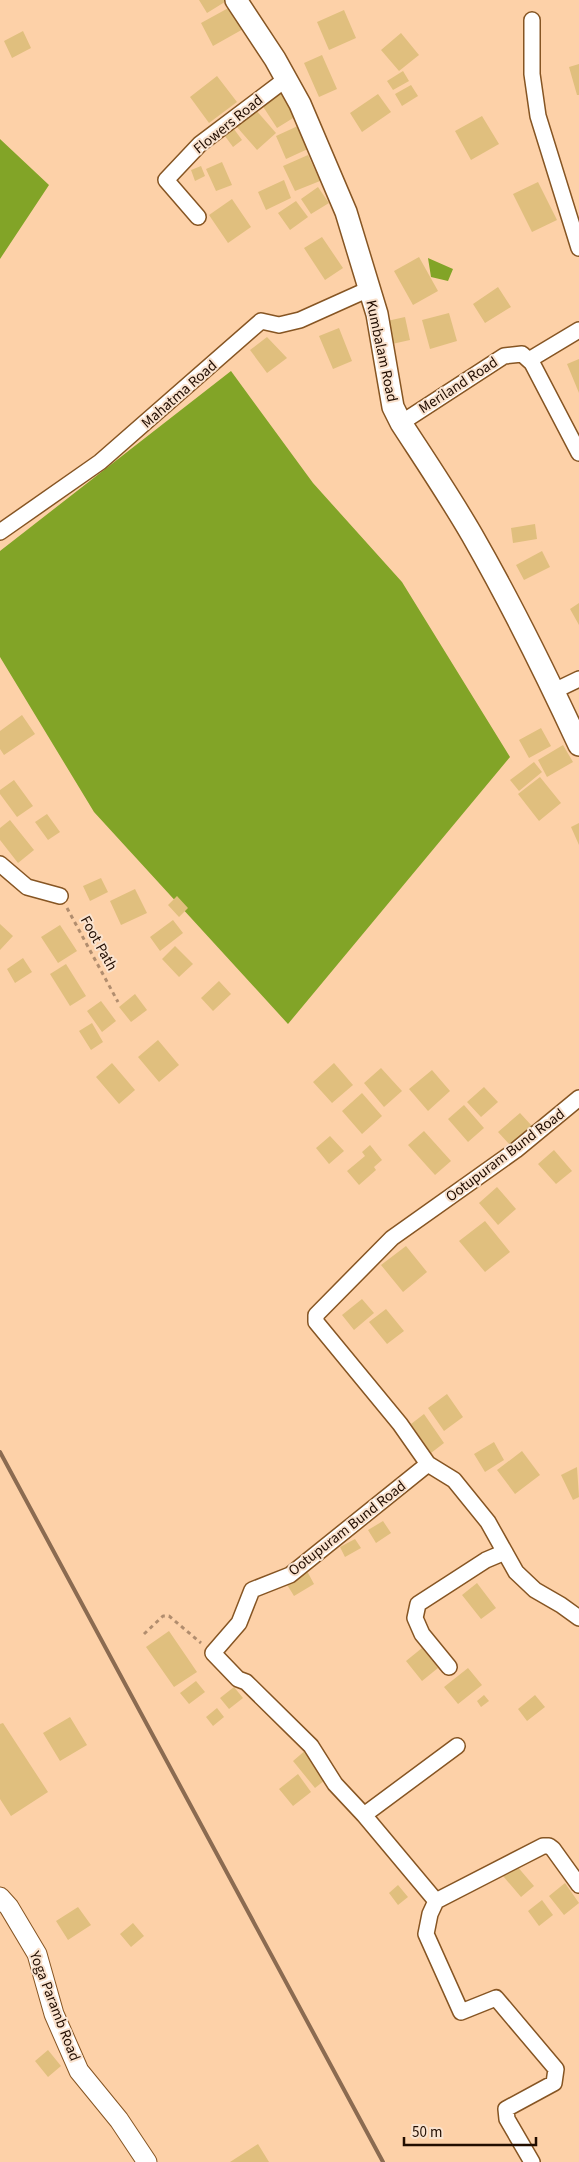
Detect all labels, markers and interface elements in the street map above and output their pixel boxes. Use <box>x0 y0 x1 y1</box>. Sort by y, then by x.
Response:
street label: Flowers Road <box>189 90 268 159</box>
street label: Kumbalam Road <box>360 298 403 404</box>
street label: Meriland Road <box>415 352 502 419</box>
street label: Mahatma Road <box>137 356 222 433</box>
street label: Foot Path <box>75 912 122 974</box>
street label: Ootupuram Bund Road <box>441 1104 569 1207</box>
street label: Ootupuram Bund Road <box>284 1476 411 1581</box>
street label: Yoga Paramb Road <box>24 1947 85 2064</box>
scale bar <box>404 2114 536 2146</box>
text: 50 m <box>412 2122 442 2143</box>

